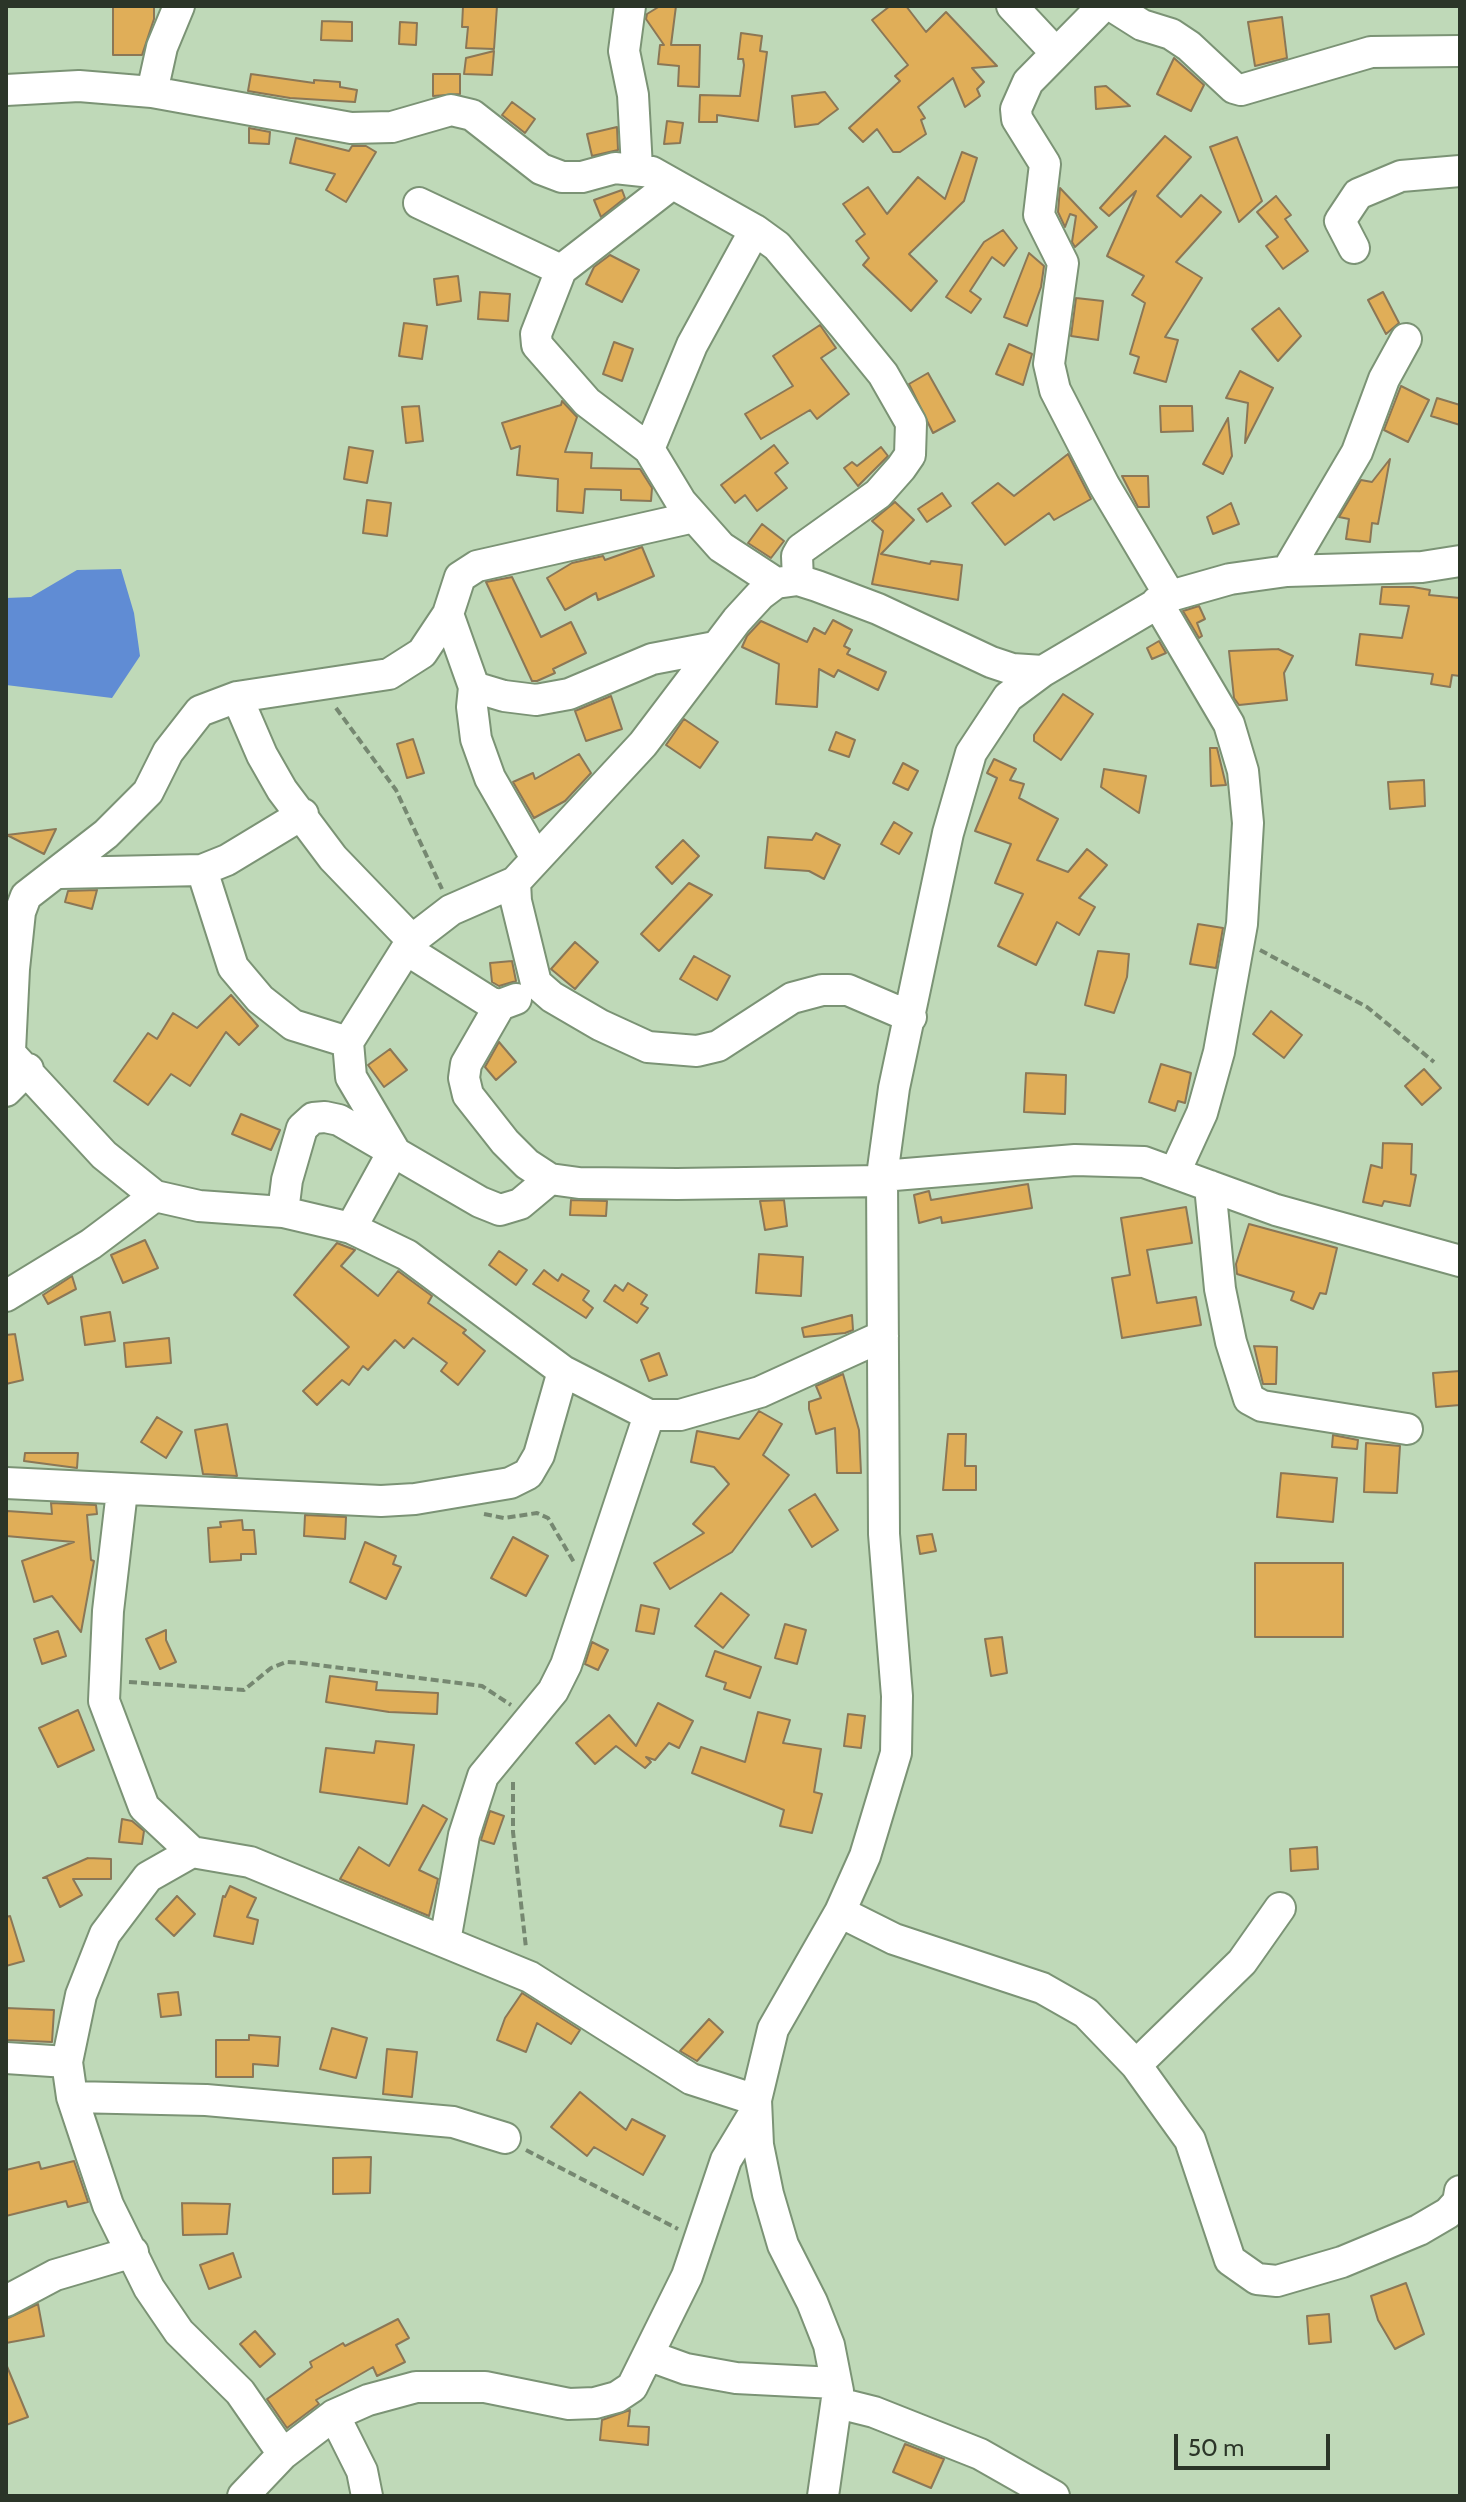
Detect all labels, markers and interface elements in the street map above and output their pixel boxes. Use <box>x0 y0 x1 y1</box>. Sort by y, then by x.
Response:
scale bar <box>1178 2418 1334 2468</box>
text: 50 m <box>1188 2433 1244 2462</box>

